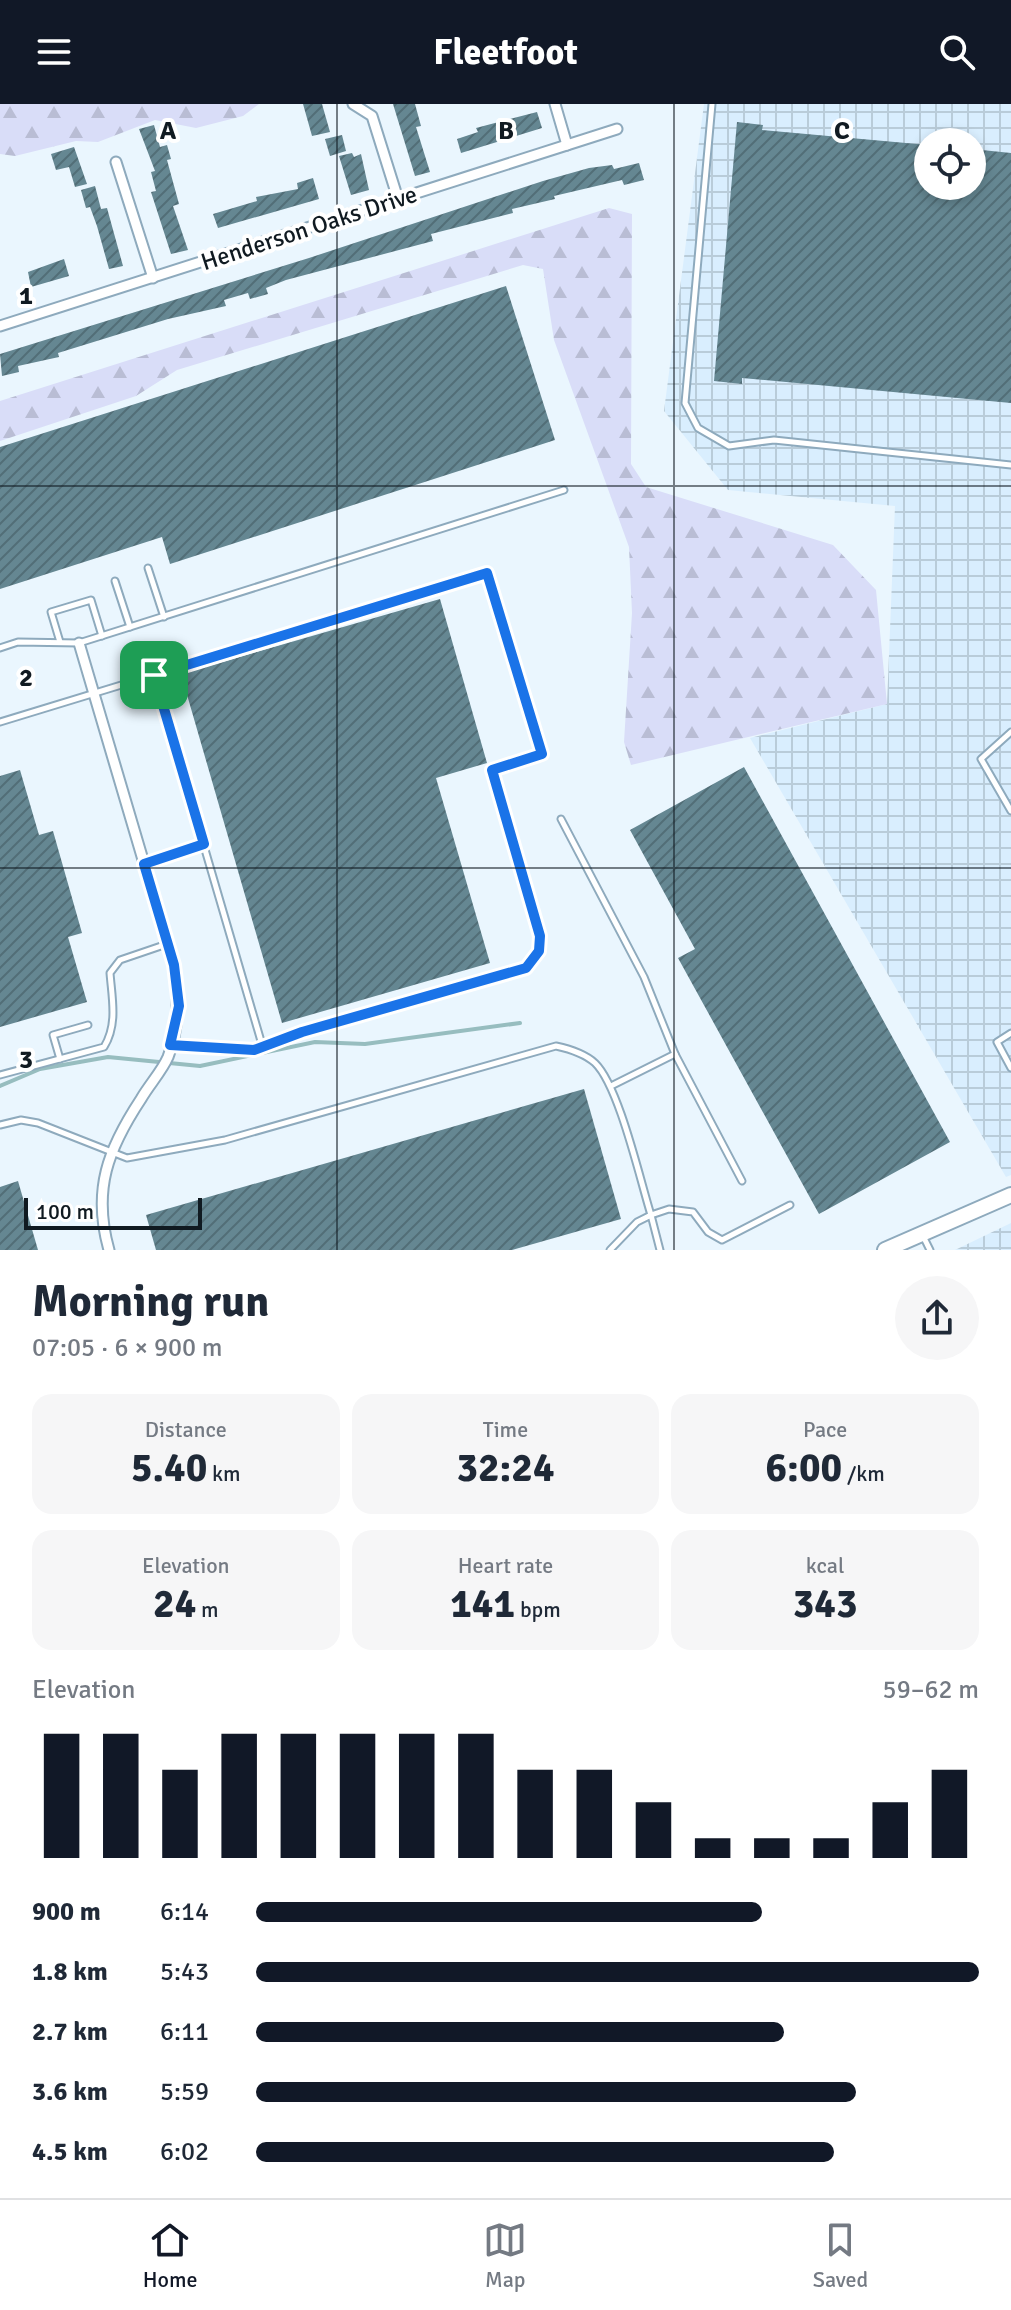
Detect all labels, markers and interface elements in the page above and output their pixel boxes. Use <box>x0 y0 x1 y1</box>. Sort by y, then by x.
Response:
icon: menu <box>32 30 76 74</box>
text: Fleetfoot <box>433 30 578 75</box>
icon: search <box>935 30 979 74</box>
text: A <box>160 115 177 147</box>
text: B <box>498 115 514 147</box>
text: C <box>834 115 850 147</box>
map controls <box>914 128 986 200</box>
button: locate <box>914 128 986 200</box>
street label: Henderson Oaks Drive <box>197 179 421 277</box>
text: 1 <box>19 280 33 312</box>
pin <box>120 641 188 709</box>
icon: arrive <box>132 653 176 697</box>
text: 2 <box>19 662 33 694</box>
text: 3 <box>19 1044 33 1076</box>
scale bar <box>24 1194 202 1230</box>
text: 100 m <box>36 1198 94 1225</box>
text: Morning run <box>32 1275 269 1329</box>
button: share <box>895 1276 979 1360</box>
text: 07:05 · 6 × 900 m <box>32 1332 223 1364</box>
text: Distance <box>145 1416 227 1443</box>
text: Time <box>483 1416 528 1443</box>
text: Pace <box>803 1416 847 1443</box>
text: 5.40 <box>131 1443 207 1493</box>
text: 32:24 <box>456 1443 555 1493</box>
text: 6:00 <box>766 1443 842 1493</box>
text: km <box>207 1460 241 1487</box>
text: /km <box>842 1460 885 1487</box>
text: Elevation <box>142 1552 230 1579</box>
text: Heart rate <box>458 1552 553 1579</box>
text: kcal <box>806 1552 844 1579</box>
text: 24 <box>153 1579 196 1629</box>
text: 141 <box>450 1579 515 1629</box>
text: 343 <box>793 1579 858 1629</box>
text: m <box>196 1596 219 1623</box>
text: bpm <box>515 1596 561 1623</box>
text: Elevation <box>32 1674 136 1706</box>
text: 59–62 m <box>883 1674 979 1706</box>
text: 900 m <box>32 1896 101 1928</box>
text: 6:14 <box>160 1896 209 1928</box>
text: 1.8 km <box>32 1956 108 1988</box>
text: 5:43 <box>160 1956 209 1988</box>
text: 2.7 km <box>32 2016 108 2048</box>
text: 6:11 <box>160 2016 209 2048</box>
text: 3.6 km <box>32 2076 108 2108</box>
text: 5:59 <box>160 2076 209 2108</box>
text: 4.5 km <box>32 2136 108 2168</box>
text: 6:02 <box>160 2136 209 2168</box>
tab: Home <box>143 2218 198 2293</box>
tab: Map <box>483 2218 527 2293</box>
tab: Saved <box>813 2218 868 2293</box>

